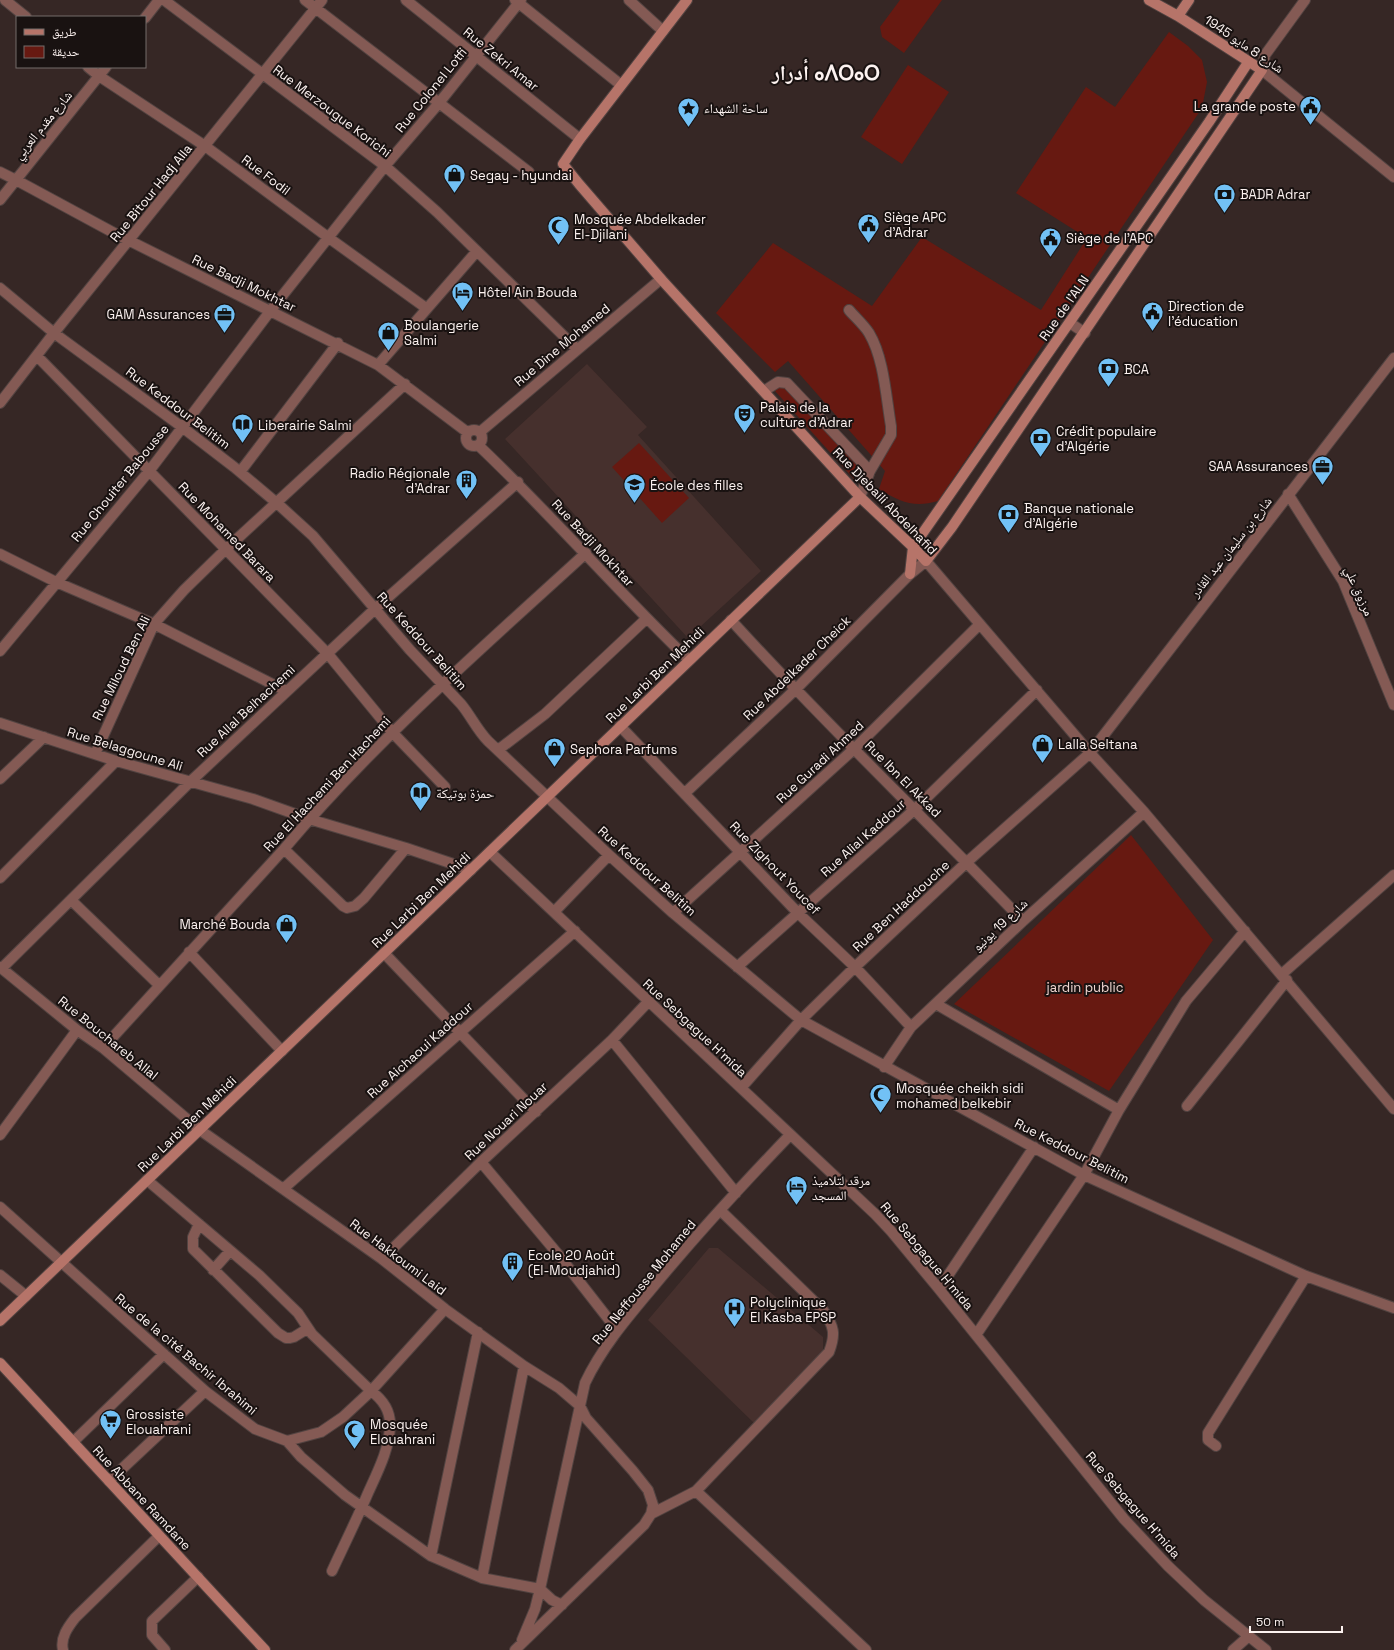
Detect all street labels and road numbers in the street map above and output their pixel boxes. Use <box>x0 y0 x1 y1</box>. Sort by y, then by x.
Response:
street label: شارع 8 مايو 1945 <box>1201 11 1287 78</box>
street label: Rue Zekri Amar <box>460 23 542 95</box>
street label: Rue Colonel Lotfi <box>391 44 471 136</box>
street label: Rue Merzougue Korichi <box>270 61 394 161</box>
street label: شارع مقدم العربي <box>10 87 78 164</box>
street label: Rue Bitour Hadj Alla <box>106 140 196 246</box>
street label: Rue Fodil <box>238 151 294 199</box>
street label: Rue Badji Mokhtar <box>189 250 299 316</box>
street label: Rue de l'ALN <box>1035 272 1093 344</box>
street label: Rue Dine Mohamed <box>511 300 613 390</box>
street label: Rue Keddour Belitim <box>122 363 234 453</box>
street label: Rue Chouiter Babousse <box>67 421 173 545</box>
street label: Rue Djebaili Abdelhafid <box>829 444 941 558</box>
street label: Rue Mohamed Barara <box>175 478 280 586</box>
street label: شارع بن سليمان عبد القادر <box>1186 493 1276 602</box>
street label: Rue Badji Mokhtar <box>548 496 638 590</box>
street label: مرزوق علي <box>1338 563 1378 620</box>
street label: Rue Keddour Belitim <box>373 588 471 694</box>
street label: Rue Abdelkader Cheick <box>740 612 854 724</box>
street label: Rue Miloud Ben Ali <box>88 613 154 723</box>
street label: Rue Larbi Ben Mehidi <box>602 623 708 727</box>
street label: Rue Allal Belhachemi <box>193 661 299 761</box>
street label: Rue El Hachemi Ben Hachemi <box>260 713 394 855</box>
street label: Rue Guradi Ahmed <box>773 717 867 807</box>
street label: Rue Belaggoune Ali <box>65 723 185 775</box>
street label: Rue Ibn El Akkad <box>861 737 945 821</box>
street label: Rue Alial Kaddour <box>817 795 909 881</box>
street label: Rue Zighout Youcef <box>726 818 824 918</box>
street label: Rue Keddour Belitim <box>594 822 700 920</box>
street label: Rue Larbi Ben Mehidi <box>368 848 474 952</box>
street label: Rue Ben Haddouche <box>849 857 953 955</box>
street label: شارع 19 يونيو <box>969 895 1032 956</box>
street label: Rue Sebgague H'mida <box>639 975 751 1081</box>
street label: Rue Bouchareb Allal <box>54 992 162 1084</box>
street label: Rue Aichaoui Kaddour <box>363 998 477 1102</box>
street label: Rue Larbi Ben Mehidi <box>134 1072 240 1176</box>
street label: Rue Nouari Nouar <box>461 1078 551 1164</box>
street label: Rue Keddour Belitim <box>1012 1115 1132 1187</box>
street label: Rue Sebgague H'mida <box>877 1198 978 1314</box>
street label: Rue Hakkoumi Laid <box>346 1215 450 1299</box>
street label: Rue Neffousse Mohamed <box>588 1216 700 1348</box>
street label: Rue de la cité Bachir Ibrahimi <box>111 1289 261 1419</box>
street label: Rue Abbane Ramdane <box>89 1442 195 1554</box>
street label: Rue Sebgague H'mida <box>1082 1448 1184 1562</box>

